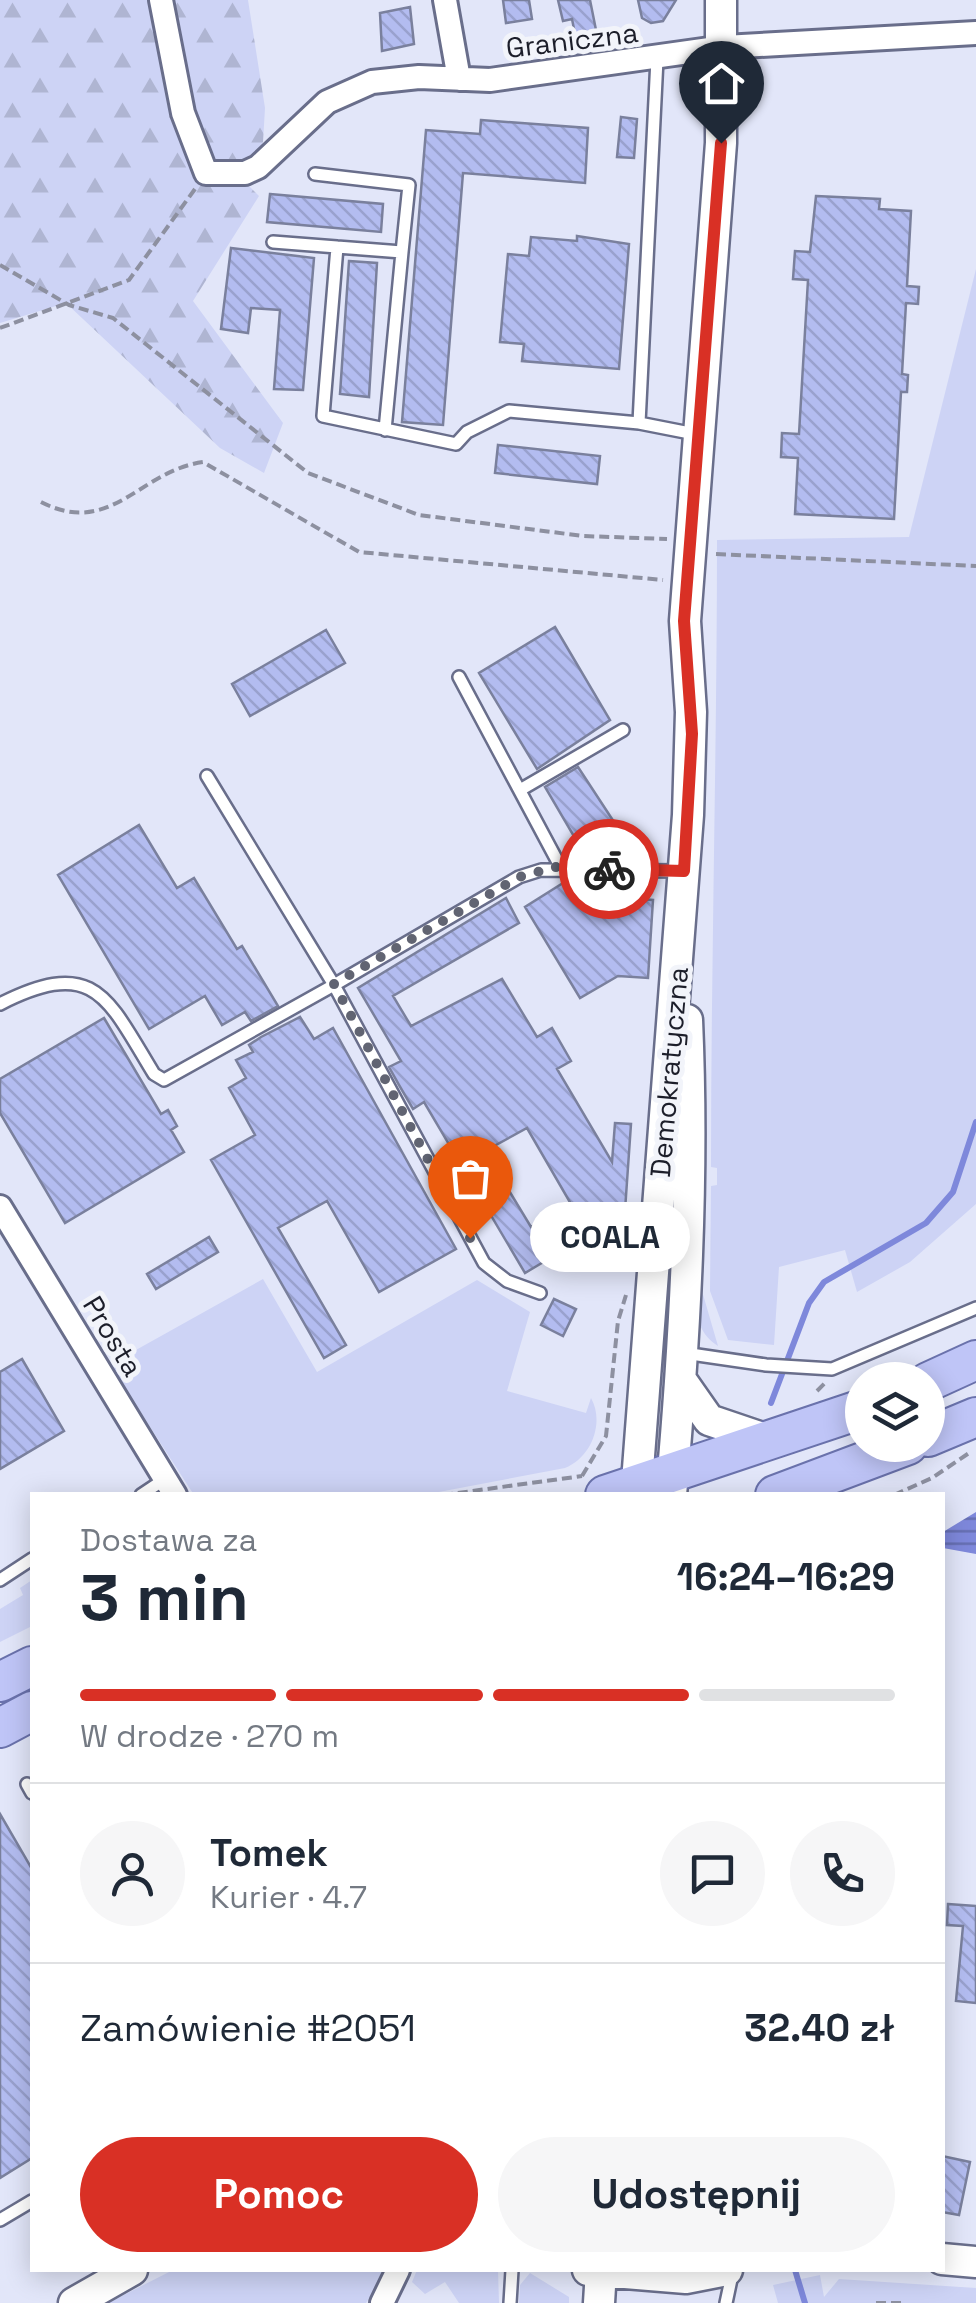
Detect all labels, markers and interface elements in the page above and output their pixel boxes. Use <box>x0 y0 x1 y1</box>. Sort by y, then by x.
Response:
street label: Graniczna <box>504 14 640 66</box>
pin <box>679 41 764 144</box>
icon: home <box>694 56 749 111</box>
courier <box>559 819 659 919</box>
icon: bike <box>582 842 637 897</box>
street label: Demokratyczna <box>642 965 696 1179</box>
pin <box>428 1136 513 1239</box>
icon: bag <box>443 1151 498 1206</box>
callout: COALA <box>530 1203 690 1273</box>
text: COALA <box>560 1217 660 1257</box>
street label: Prosta <box>75 1289 151 1383</box>
map controls <box>845 1362 945 1462</box>
button: layers <box>845 1362 945 1462</box>
text: Dostawa za <box>80 1520 257 1560</box>
text: 16:24–16:29 <box>677 1553 895 1601</box>
text: 3 min <box>80 1556 249 1639</box>
text: W drodze · 270 m <box>80 1716 339 1756</box>
button: person <box>80 1821 185 1926</box>
button: chat <box>660 1821 765 1926</box>
button: phone <box>790 1821 895 1926</box>
text: Tomek <box>210 1829 328 1877</box>
text: Kurier · 4.7 <box>210 1877 367 1917</box>
text: Zamówienie #2051 <box>80 2004 416 2052</box>
text: 32.40 zł <box>744 2004 895 2052</box>
button: Pomoc <box>80 2137 478 2252</box>
button: Udostępnij <box>498 2137 895 2252</box>

